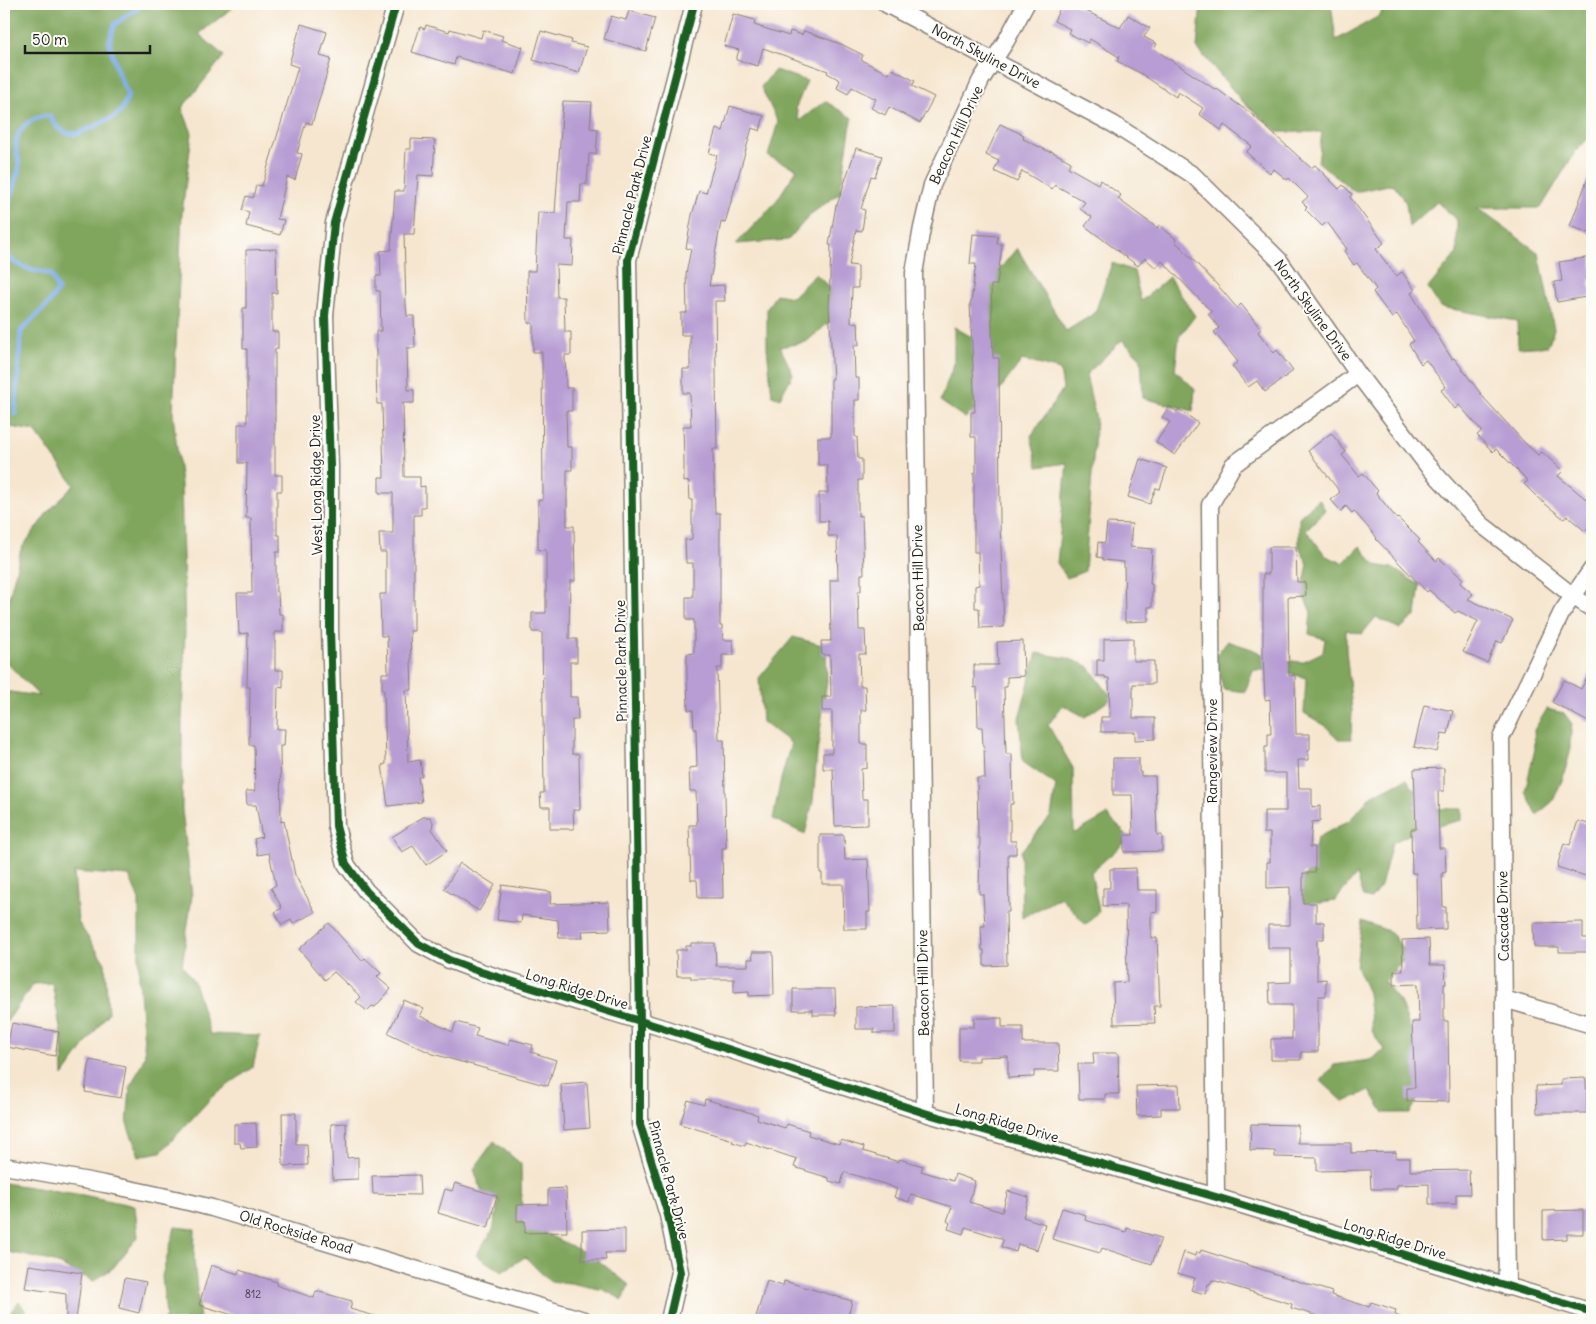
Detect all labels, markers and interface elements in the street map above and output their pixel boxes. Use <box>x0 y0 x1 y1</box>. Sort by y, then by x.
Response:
street label: North Skyline Drive <box>929 20 1043 92</box>
scale bar <box>25 22 150 54</box>
text: 50 m <box>32 30 67 49</box>
street label: Beacon Hill Drive <box>925 83 987 187</box>
street label: Pinnacle Park Drive <box>608 134 656 256</box>
street label: North Skyline Drive <box>1270 256 1356 364</box>
street label: West Long Ridge Drive <box>306 414 326 556</box>
street label: Beacon Hill Drive <box>908 524 928 632</box>
street label: Pinnacle Park Drive <box>611 600 631 722</box>
street label: Rangeview Drive <box>1203 698 1221 804</box>
street label: Cascade Drive <box>1493 871 1513 961</box>
street label: Beacon Hill Drive <box>913 929 933 1037</box>
street label: Long Ridge Drive <box>523 965 631 1013</box>
street label: Long Ridge Drive <box>953 1100 1061 1146</box>
street label: Pinnacle Park Drive <box>644 1119 694 1241</box>
street label: Old Rockside Road <box>237 1206 355 1258</box>
street label: Long Ridge Drive <box>1341 1215 1449 1263</box>
house number: 812 <box>245 1287 261 1301</box>

